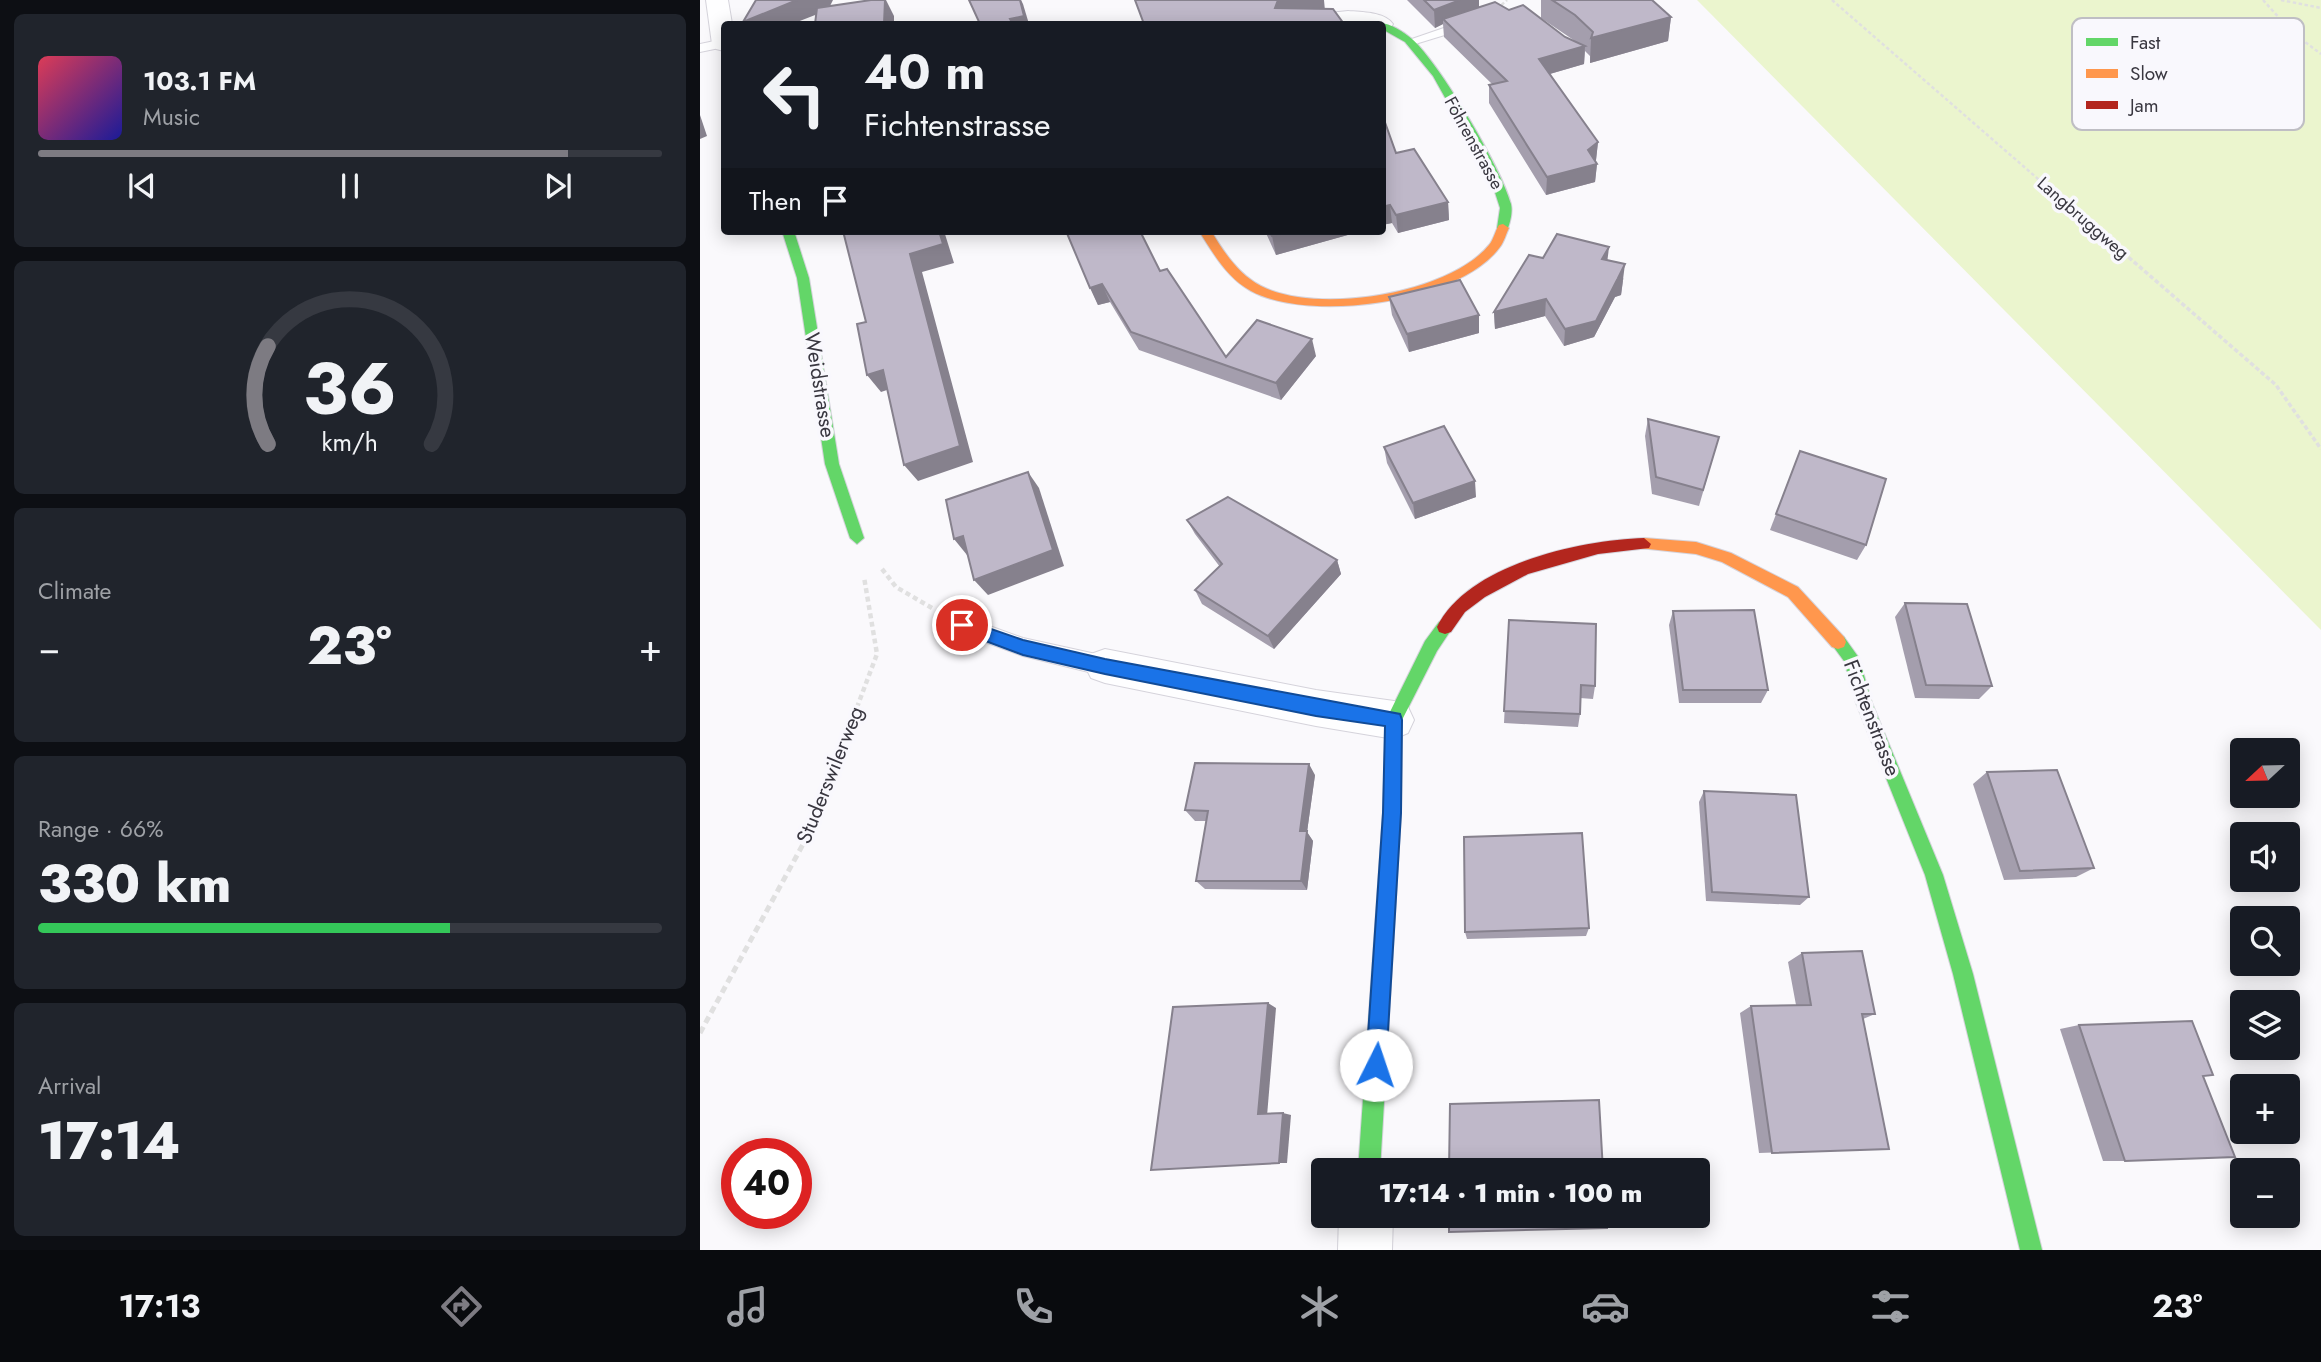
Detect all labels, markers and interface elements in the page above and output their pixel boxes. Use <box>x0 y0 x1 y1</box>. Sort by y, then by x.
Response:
legend <box>2072 18 2304 130</box>
text: Fast <box>2130 29 2161 56</box>
text: 40 m <box>864 37 986 107</box>
icon: left <box>749 49 840 140</box>
text: Slow <box>2130 60 2168 87</box>
text: 103.1 FM <box>143 62 256 100</box>
street label: Föhrenstrasse <box>1438 92 1510 194</box>
text: Jam <box>2127 92 2159 119</box>
text: Music <box>143 100 200 134</box>
text: Fichtenstrasse <box>864 102 1051 148</box>
icon: previous <box>123 167 161 205</box>
icon: pause <box>331 167 369 205</box>
icon: next <box>539 167 577 205</box>
street label: Langbruggweg <box>2031 171 2135 265</box>
text: Then <box>749 182 802 220</box>
icon: arrive <box>816 182 854 220</box>
street label: Weidstrasse <box>797 330 843 440</box>
text: 36 <box>303 336 397 441</box>
text: km/h <box>322 424 378 460</box>
text: Climate <box>38 574 111 608</box>
pin <box>932 595 992 655</box>
icon: arrive <box>943 606 981 644</box>
text: 23° <box>307 608 392 684</box>
text: − <box>38 620 60 675</box>
text: + <box>639 620 662 675</box>
street label: Fichtenstrasse <box>1836 655 1908 781</box>
street label: Studerswilerweg <box>789 702 871 848</box>
north arrow <box>2230 738 2300 808</box>
map controls <box>2230 738 2300 1228</box>
text: Range · 66% <box>38 812 163 846</box>
button: sound <box>2230 822 2300 892</box>
text: 330 km <box>38 846 231 922</box>
button: search <box>2230 906 2300 976</box>
button: layers <box>2230 990 2300 1060</box>
position arrow <box>1339 1028 1413 1102</box>
text: Arrival <box>38 1069 101 1103</box>
button: + <box>2230 1074 2300 1144</box>
text: 17:14 <box>38 1103 181 1179</box>
speed limit sign: 40 <box>721 1138 812 1229</box>
button: − <box>2230 1158 2300 1228</box>
text: 17:14 · 1 min · 100 m <box>1379 1174 1642 1212</box>
icon: directions <box>437 1282 486 1331</box>
icon: music <box>723 1282 772 1331</box>
icon: phone <box>1009 1282 1058 1331</box>
icon: climate <box>1295 1282 1344 1331</box>
icon: car <box>1581 1282 1630 1331</box>
icon: filters <box>1866 1282 1915 1331</box>
text: 17:13 <box>118 1283 200 1329</box>
text: 23° <box>2152 1283 2203 1329</box>

